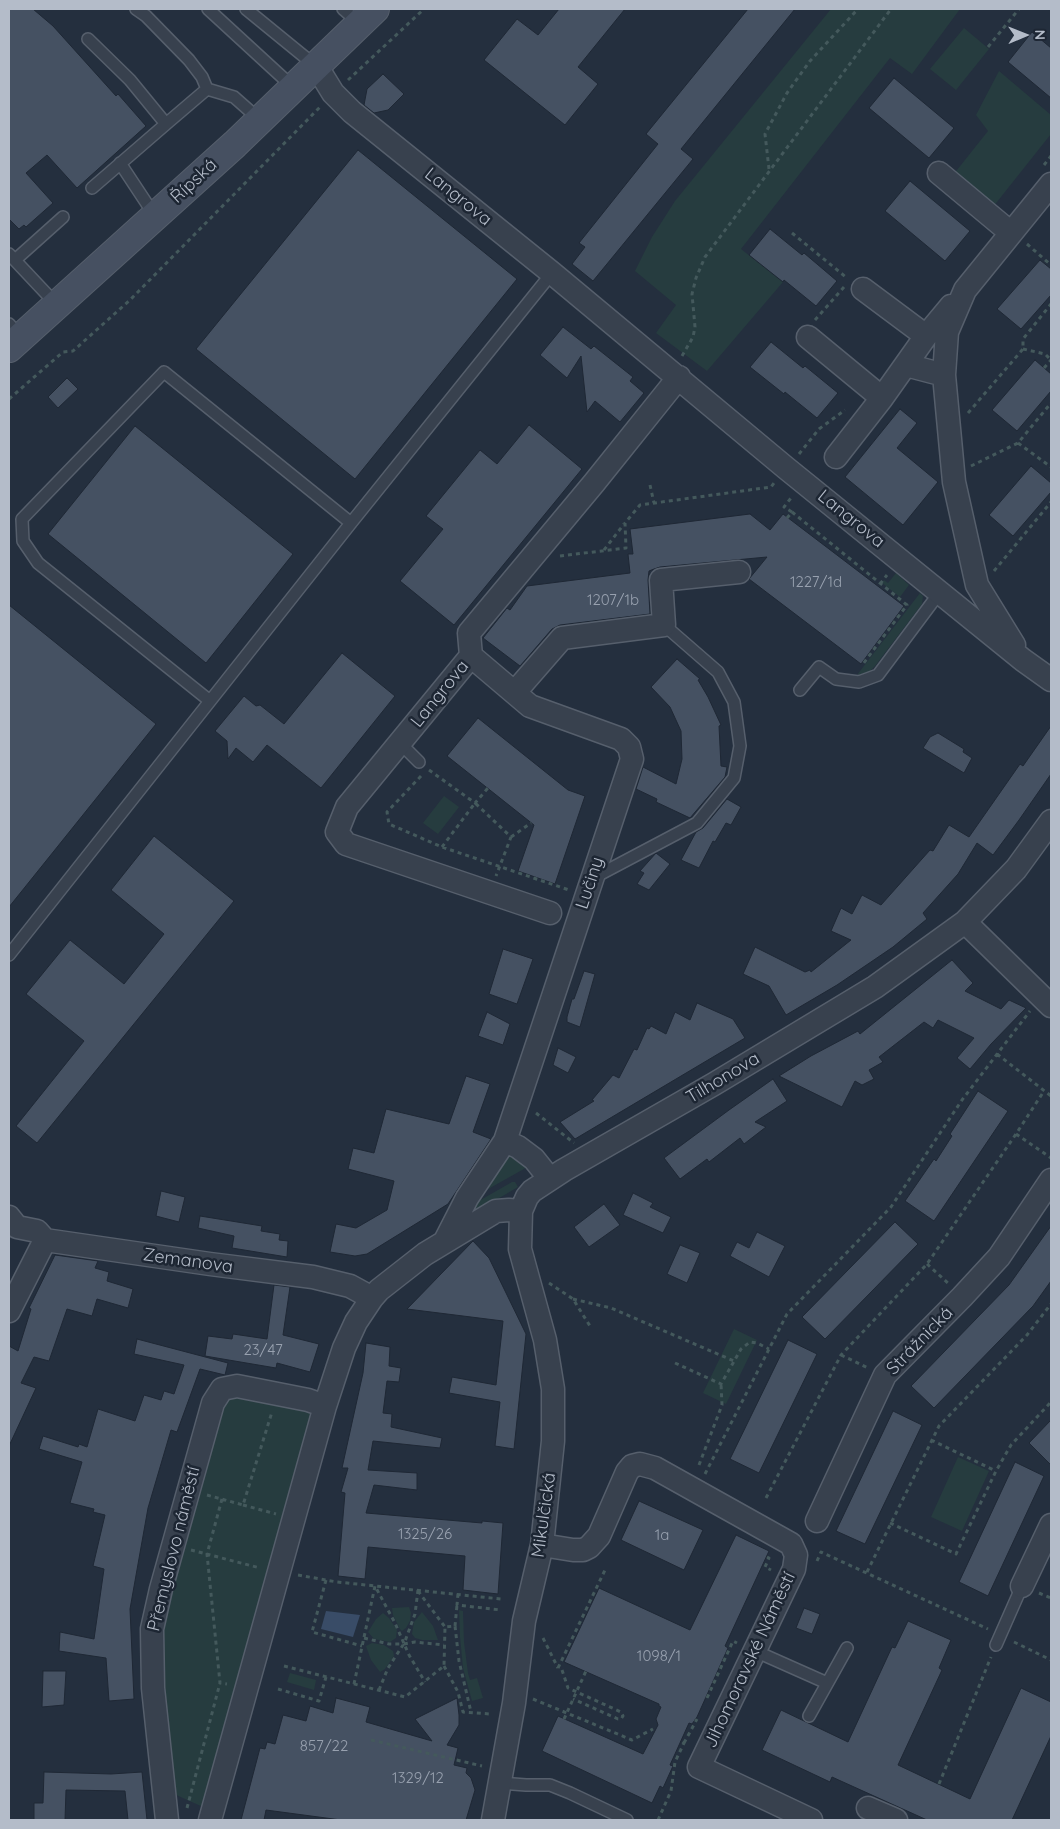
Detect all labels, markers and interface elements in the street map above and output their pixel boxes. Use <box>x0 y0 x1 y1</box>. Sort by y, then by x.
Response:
north arrow <box>1000 10 1050 60</box>
text: N <box>1031 29 1049 40</box>
street label: Řípská <box>166 154 222 208</box>
street label: Langrova <box>420 163 496 231</box>
street label: Langrova <box>813 485 889 553</box>
house number: 1227/1d <box>790 573 842 591</box>
house number: 1207/1b <box>587 591 639 609</box>
street label: Langrova <box>406 656 474 732</box>
street label: Lučiny <box>571 854 609 912</box>
street label: Tilhonova <box>682 1048 764 1108</box>
street label: Zemanova <box>142 1244 234 1278</box>
street label: Strážnická <box>882 1302 958 1380</box>
house number: 23/47 <box>243 1341 283 1359</box>
street label: Přemyslovo náměstí <box>143 1464 205 1634</box>
street label: Mikulčická <box>527 1471 561 1559</box>
house number: 1325/26 <box>398 1525 452 1543</box>
house number: 1a <box>655 1526 669 1544</box>
street label: Jihomoravské Náměstí <box>700 1569 800 1751</box>
house number: 1098/1 <box>637 1647 681 1665</box>
house number: 857/22 <box>300 1737 348 1755</box>
house number: 1329/12 <box>392 1769 444 1787</box>

